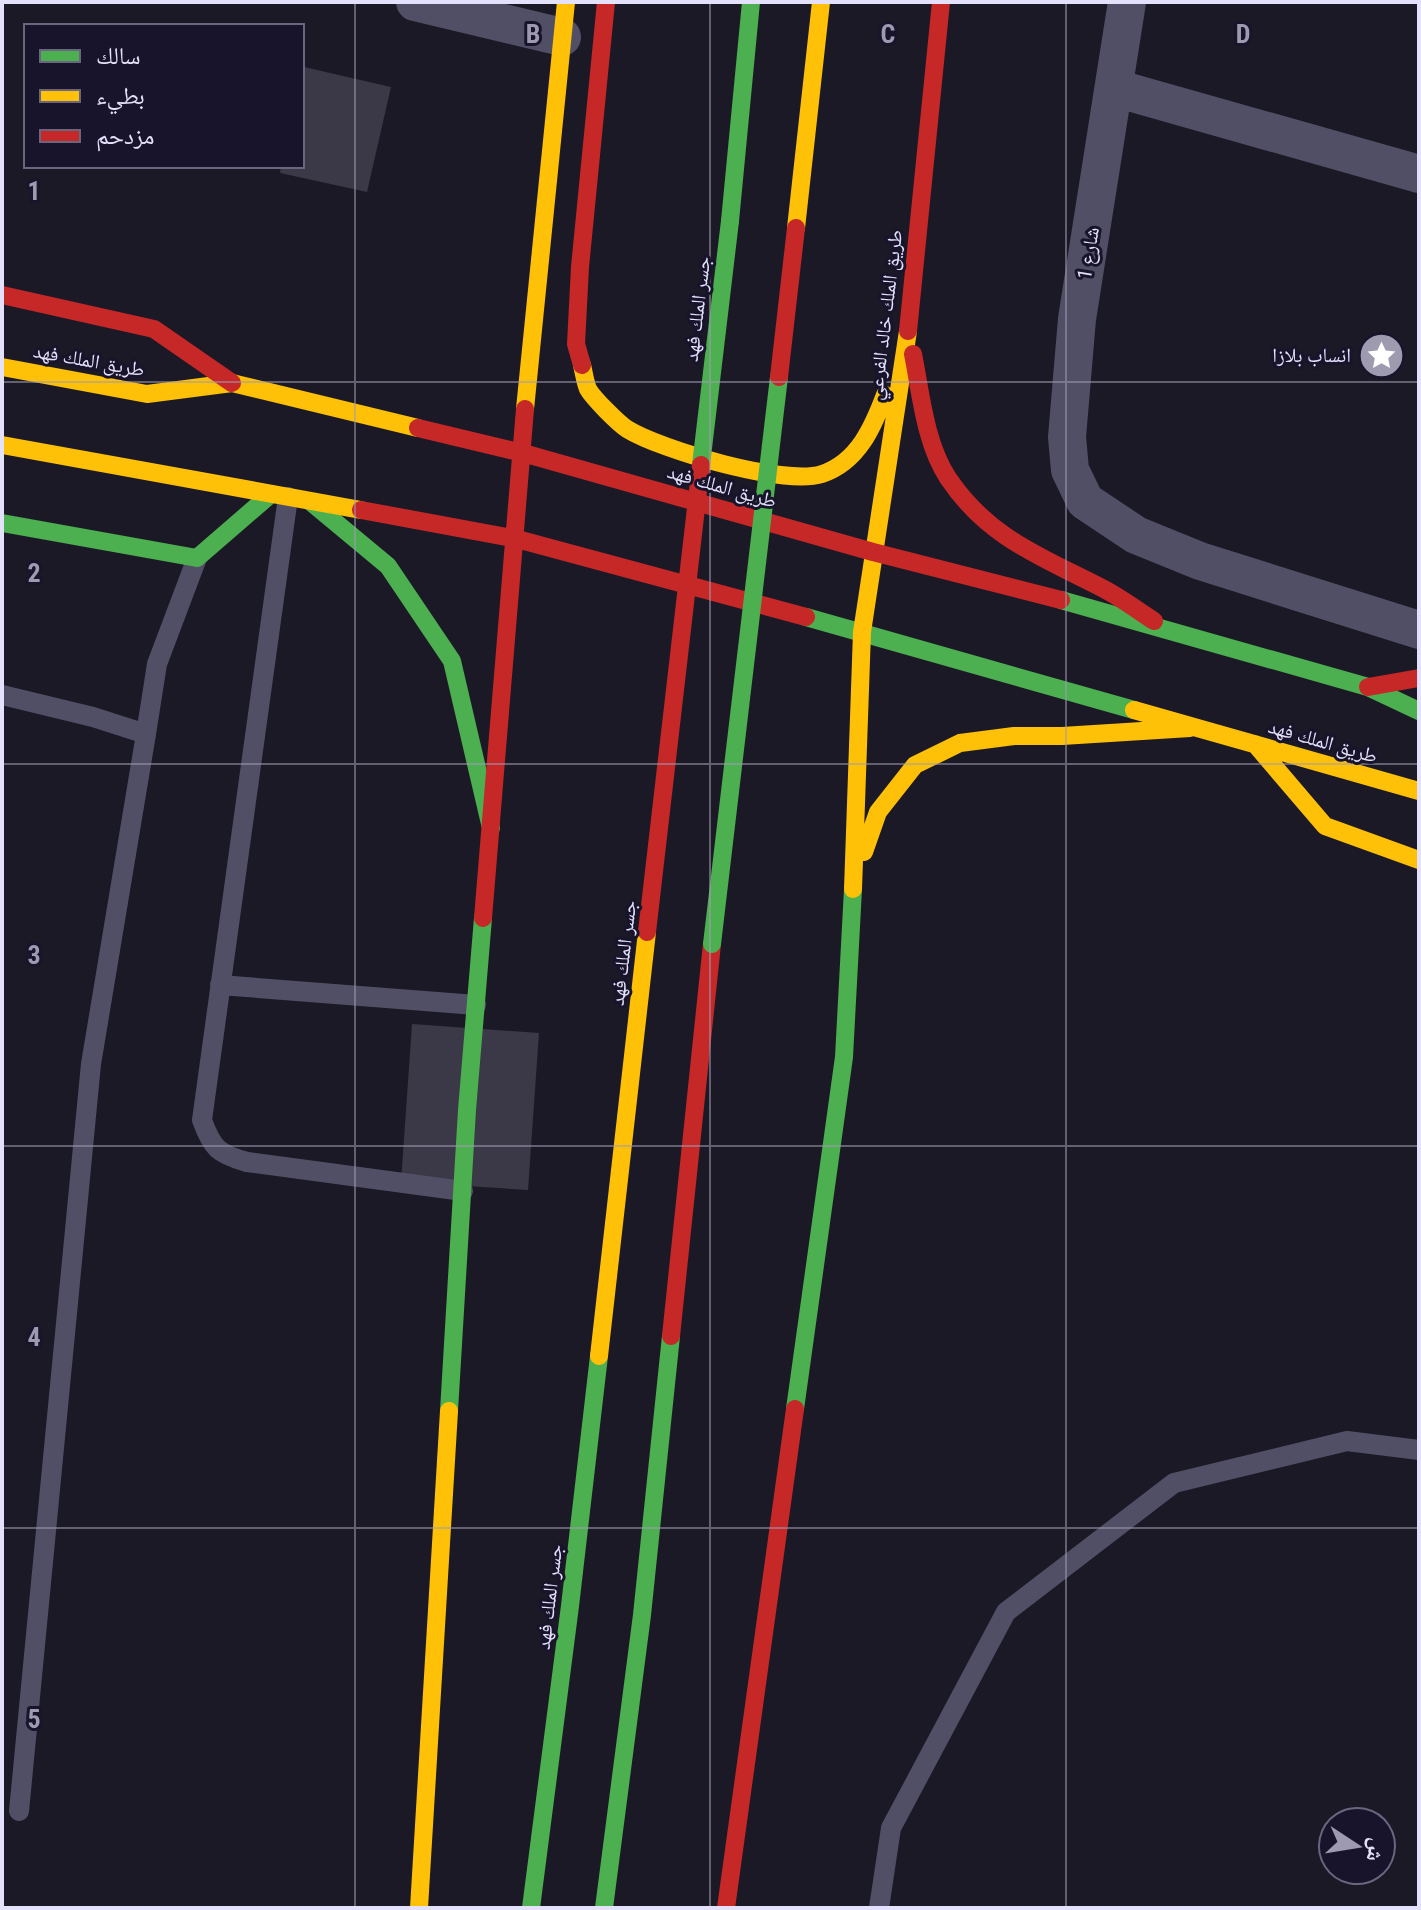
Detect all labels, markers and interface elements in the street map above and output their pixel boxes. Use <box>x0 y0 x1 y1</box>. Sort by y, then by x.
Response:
text: B <box>526 19 540 49</box>
text: C <box>881 19 896 49</box>
text: D <box>1236 19 1250 49</box>
legend <box>24 24 304 168</box>
text: سالك <box>96 42 141 70</box>
text: بطيء <box>96 82 145 115</box>
text: مزدحم <box>96 122 155 152</box>
text: 1 <box>27 176 41 206</box>
street label: شارع 1 <box>1072 225 1105 281</box>
street label: طريق الملك خالد الفرعي <box>863 228 911 402</box>
street label: جسر الملك فهد <box>679 255 715 363</box>
place icon: انساب بلازا <box>1358 331 1406 379</box>
street label: طريق الملك فهد <box>31 338 147 382</box>
place label: انساب بلازا <box>1272 343 1351 367</box>
street label: طريق الملك فهد <box>665 459 779 513</box>
text: 2 <box>27 558 41 588</box>
street label: طريق الملك فهد <box>1266 714 1380 768</box>
street label: جسر الملك فهد <box>605 899 641 1007</box>
text: 3 <box>27 940 41 970</box>
text: 4 <box>27 1322 41 1352</box>
street label: جسر الملك فهد <box>531 1543 567 1651</box>
text: 5 <box>27 1704 41 1734</box>
north arrow <box>1317 1806 1397 1886</box>
text: ش <box>1360 1836 1391 1864</box>

